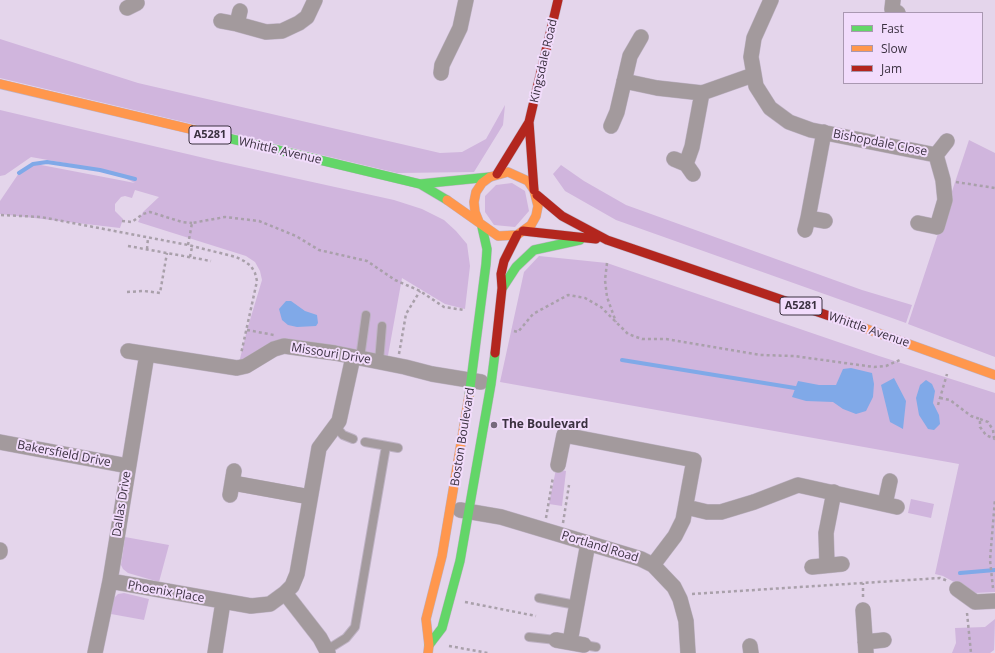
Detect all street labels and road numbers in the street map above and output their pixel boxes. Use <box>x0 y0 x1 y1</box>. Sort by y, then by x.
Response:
street label: Kingsdale Road <box>527 18 561 104</box>
road number: A5281 <box>189 126 231 144</box>
street label: Bishopdale Close <box>832 127 928 159</box>
street label: Whittle Avenue <box>237 134 323 168</box>
road number: A5281 <box>780 297 822 315</box>
street label: Whittle Avenue <box>827 309 911 351</box>
street label: Missouri Drive <box>290 341 372 367</box>
street label: Boston Boulevard <box>448 387 478 487</box>
street label: Bakersfield Drive <box>16 438 112 470</box>
street label: Dallas Drive <box>110 470 134 538</box>
street label: Portland Road <box>560 528 640 566</box>
street label: Phoenix Place <box>126 578 206 606</box>

